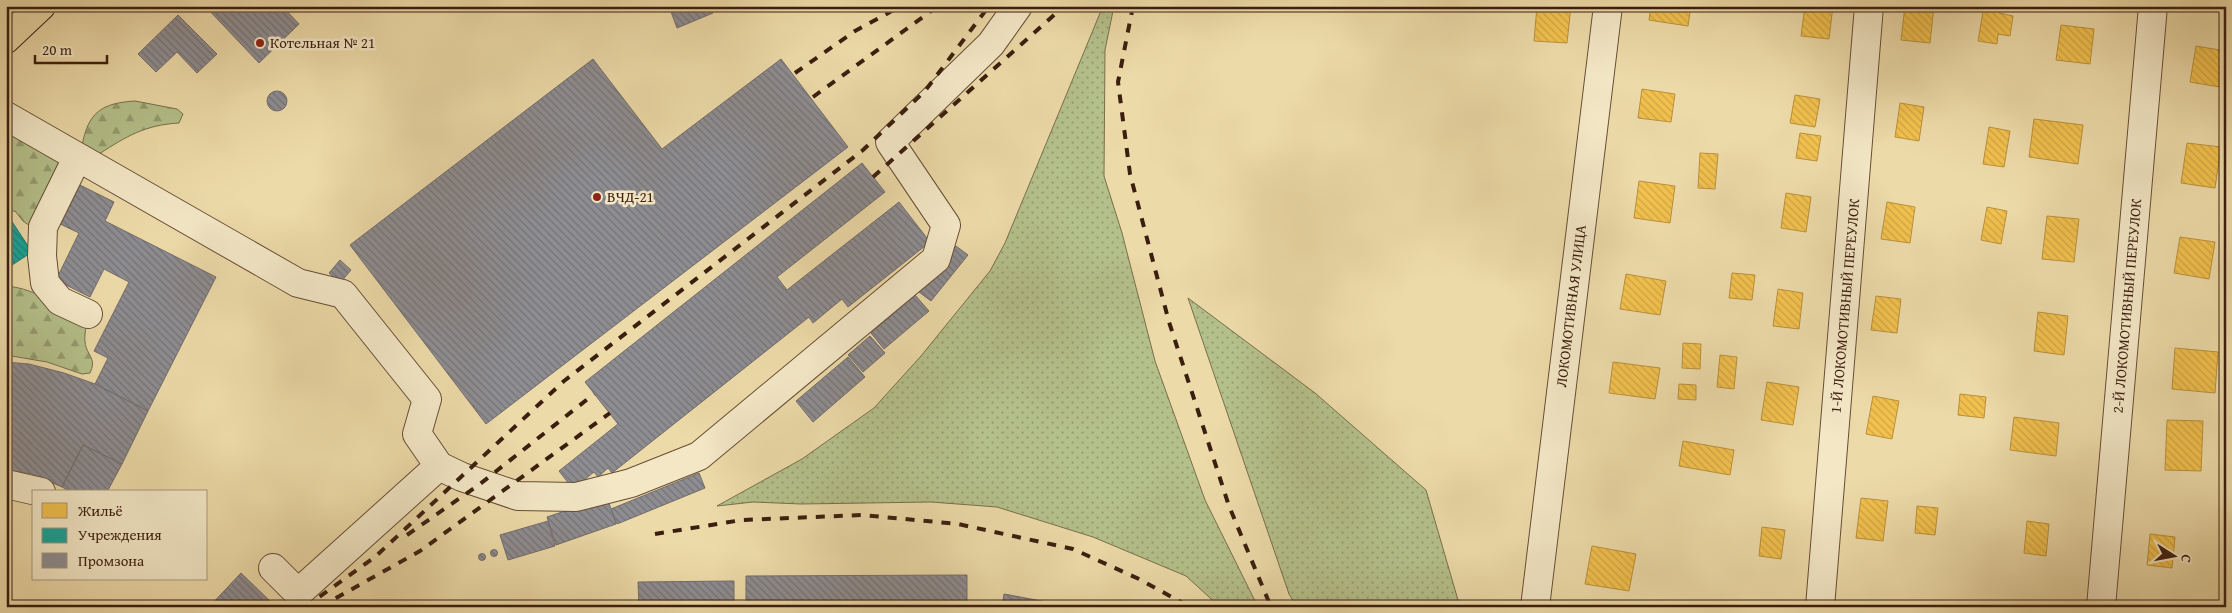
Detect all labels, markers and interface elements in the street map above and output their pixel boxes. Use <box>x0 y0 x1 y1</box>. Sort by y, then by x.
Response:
scale bar <box>35 32 108 64</box>
place label: Котельная № 21 <box>270 32 375 53</box>
marker: Котельная № 21 <box>254 37 266 49</box>
text: 20 m <box>42 39 73 60</box>
place label: ВЧД-21 <box>607 186 654 207</box>
marker: ВЧД-21 <box>591 191 603 203</box>
street label: 1-Й ЛОКОМОТИВНЫЙ ПЕРЕУЛОК <box>1825 197 1864 414</box>
street label: 2-Й ЛОКОМОТИВНЫЙ ПЕРЕУЛОК <box>2107 197 2146 414</box>
street label: ЛОКОМОТИВНАЯ УЛИЦА <box>1550 223 1591 388</box>
legend <box>32 490 208 580</box>
text: Жильё <box>77 500 123 521</box>
text: Учреждения <box>78 524 162 545</box>
north arrow <box>2150 530 2200 580</box>
text: Промзона <box>78 550 145 571</box>
text: С <box>2176 553 2197 564</box>

